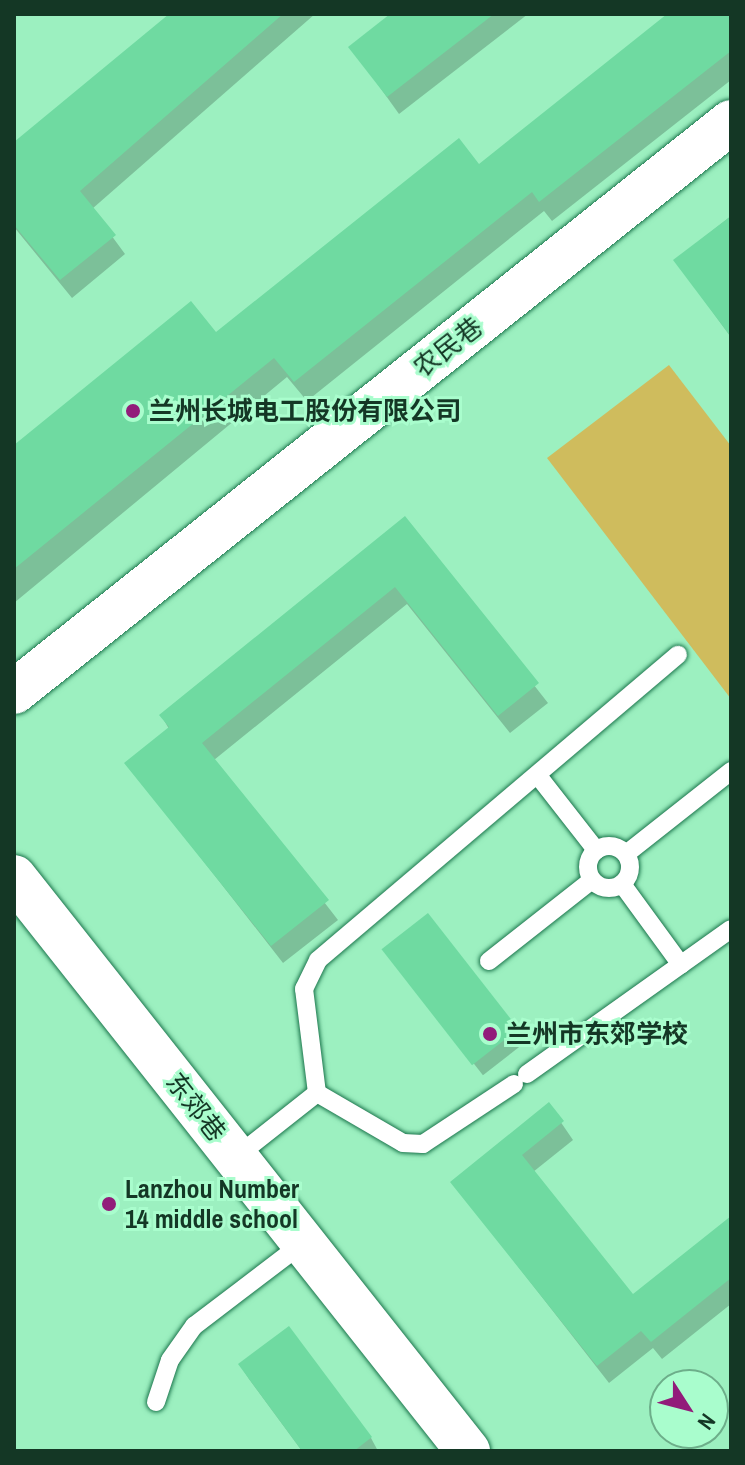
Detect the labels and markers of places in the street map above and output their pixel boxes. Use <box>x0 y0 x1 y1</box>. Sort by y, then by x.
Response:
place label: 兰州长城电工股份有限公司 <box>149 395 461 427</box>
marker: 兰州长城电工股份有限公司 <box>124 402 142 420</box>
place label: 兰州市东郊学校 <box>506 1018 688 1050</box>
marker: 兰州市东郊学校 <box>481 1025 499 1043</box>
place label: Lanzhou Number 14 middle school <box>125 1173 299 1234</box>
marker: Lanzhou Number 14 middle school <box>100 1195 118 1213</box>

